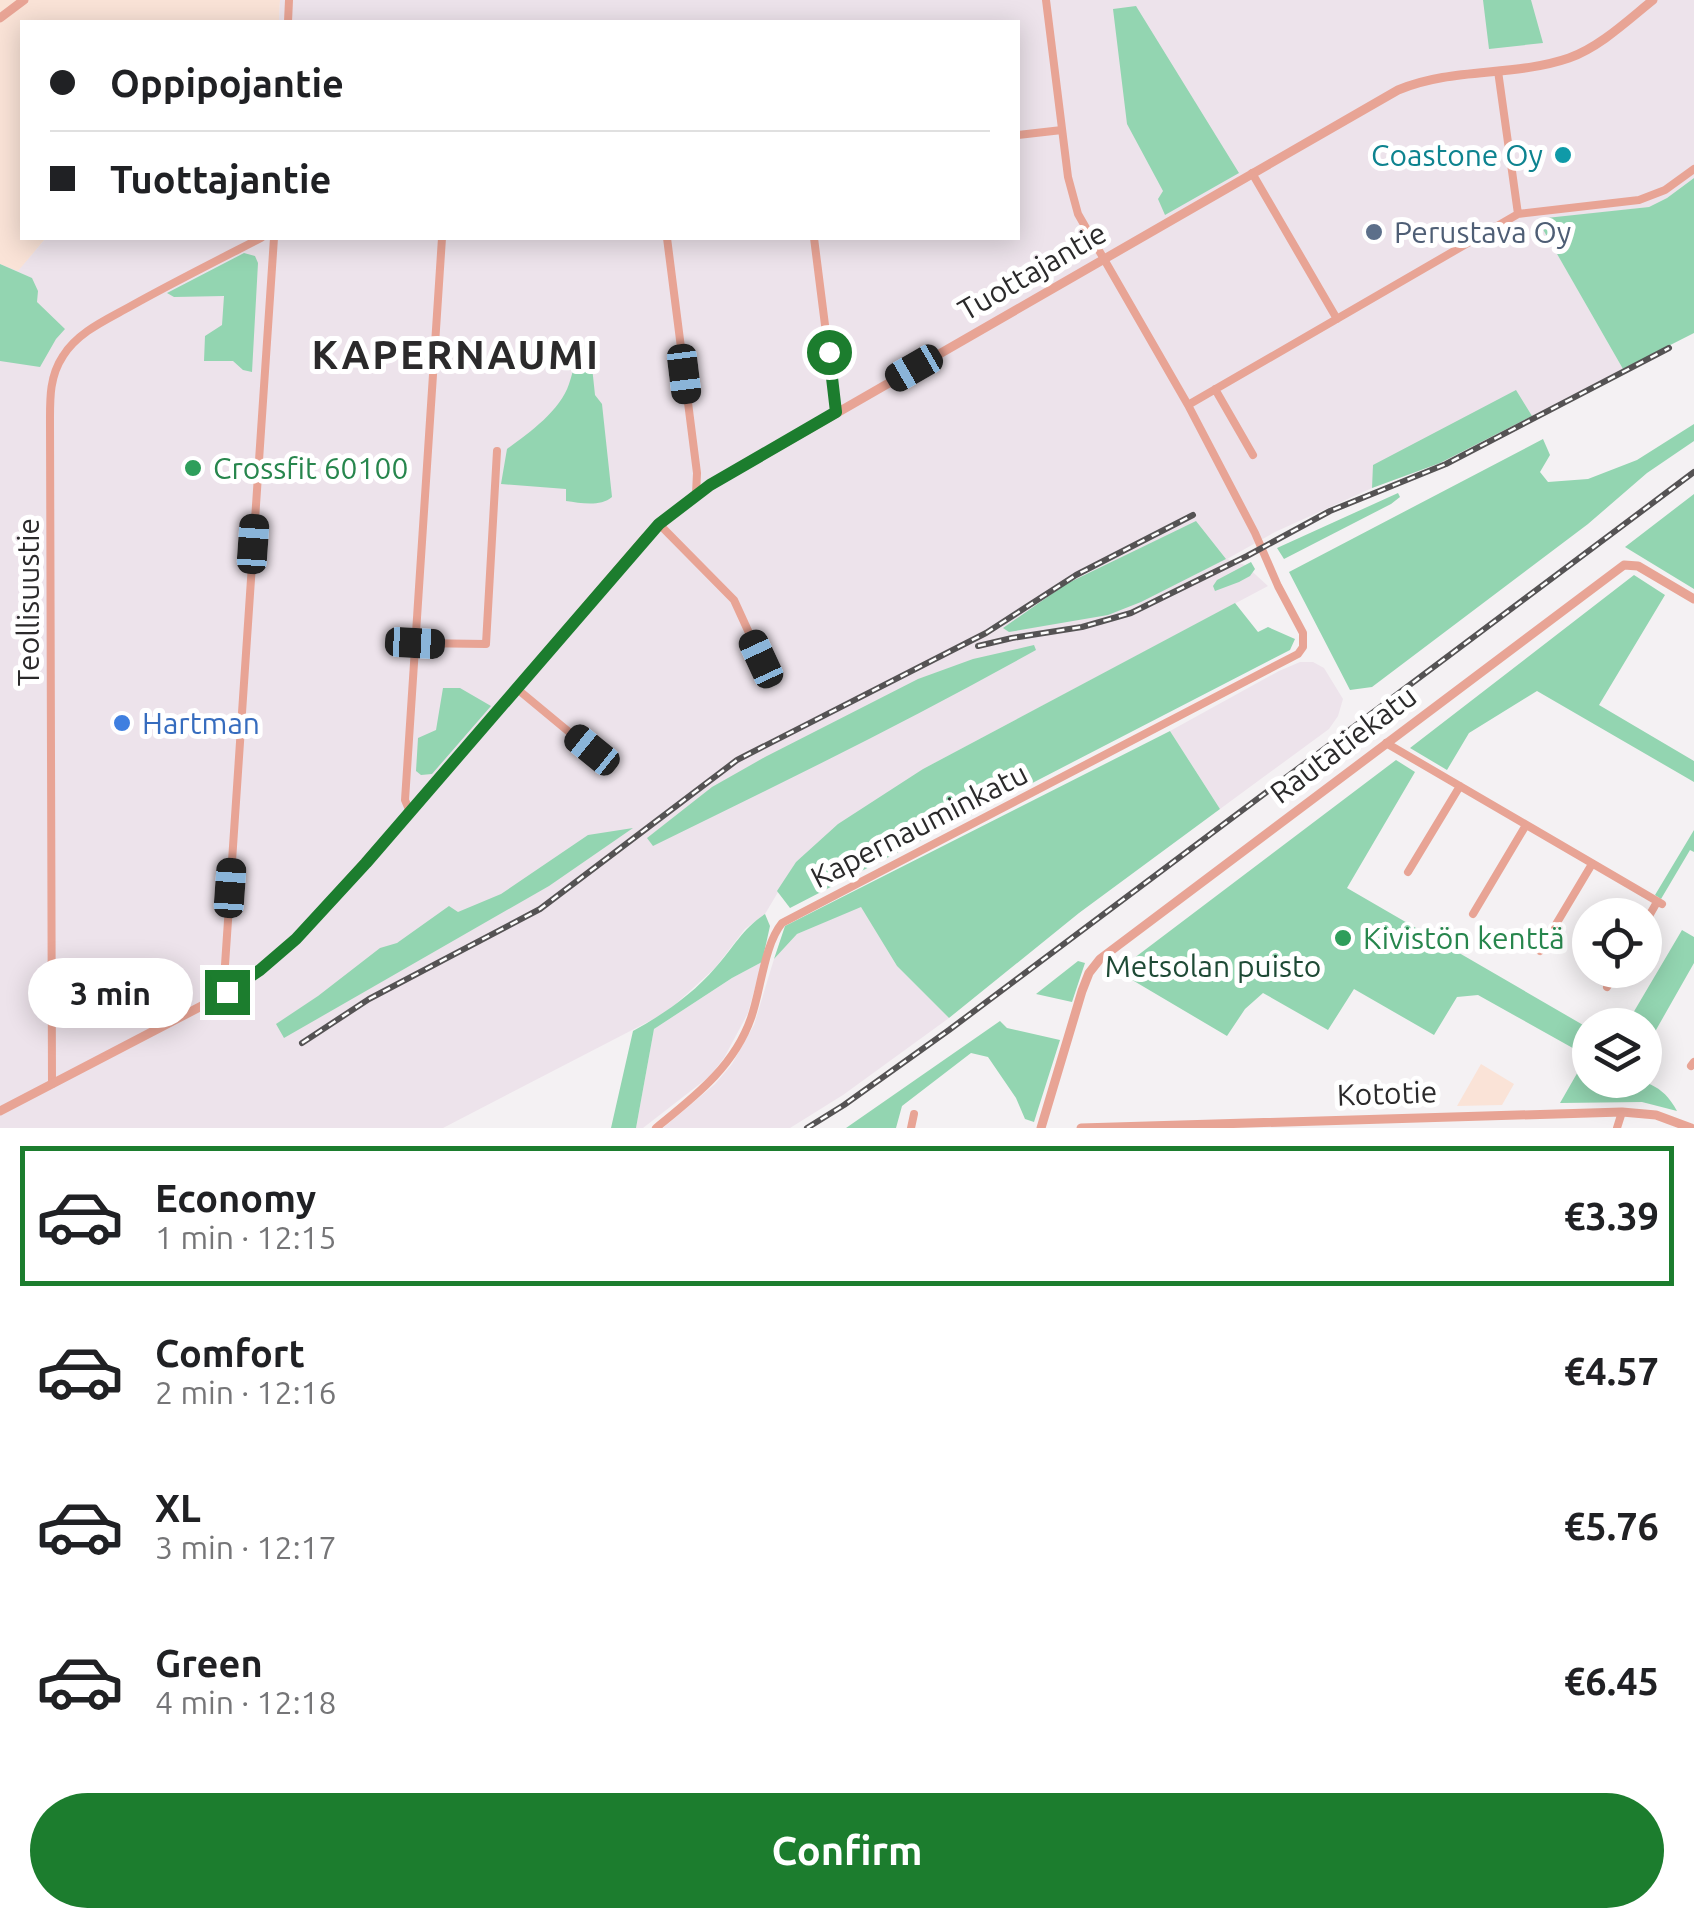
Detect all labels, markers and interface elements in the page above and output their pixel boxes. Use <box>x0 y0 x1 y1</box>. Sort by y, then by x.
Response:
text: Oppipojantie <box>110 62 344 104</box>
place label: Coastone Oy <box>1371 138 1543 172</box>
marker: Coastone Oy <box>1552 144 1574 166</box>
text: Tuottajantie <box>110 158 331 200</box>
street label: Tuottajantie <box>952 215 1112 327</box>
place label: Perustava Oy <box>1394 215 1571 249</box>
marker: Perustava Oy <box>1363 221 1385 243</box>
route start <box>807 330 852 375</box>
district label: KAPERNAUMI <box>311 332 601 377</box>
car <box>881 340 947 396</box>
car <box>665 342 703 406</box>
place label: Crossfit 60100 <box>213 451 408 485</box>
marker: Crossfit 60100 <box>182 457 204 479</box>
car <box>236 513 270 575</box>
street label: Teollisuustie <box>11 518 45 686</box>
car <box>735 625 787 693</box>
car <box>384 626 446 660</box>
street label: Rautatiekatu <box>1264 678 1422 810</box>
place label: Hartman <box>142 706 260 740</box>
marker: Hartman <box>111 712 133 734</box>
car <box>559 719 625 781</box>
street label: Kapernauminkatu <box>805 756 1033 894</box>
car <box>213 857 247 919</box>
map controls <box>1572 898 1662 1098</box>
button: locate <box>1572 898 1662 988</box>
place label: Kivistön kenttä <box>1363 921 1565 955</box>
marker: Kivistön kenttä <box>1332 927 1354 949</box>
park label: Metsolan puisto <box>1105 949 1321 983</box>
callout: 3 min <box>27 957 192 1027</box>
route end <box>205 970 250 1015</box>
text: 3 min <box>70 975 151 1011</box>
button: layers <box>1572 1008 1662 1098</box>
street label: Kototie <box>1336 1074 1438 1112</box>
icon: car <box>35 1171 125 1261</box>
text: Economy <box>155 1177 316 1219</box>
text: €3.39 <box>1564 1195 1659 1237</box>
text: 1 min · 12:15 <box>155 1219 337 1255</box>
icon: car <box>35 1326 125 1416</box>
text: Comfort <box>155 1332 305 1374</box>
text: €4.57 <box>1564 1350 1659 1392</box>
text: 2 min · 12:16 <box>155 1374 337 1410</box>
icon: car <box>35 1481 125 1571</box>
text: XL <box>155 1487 201 1529</box>
text: €5.76 <box>1564 1505 1659 1547</box>
text: 3 min · 12:17 <box>155 1529 337 1565</box>
icon: car <box>35 1636 125 1726</box>
text: Green <box>155 1642 263 1684</box>
text: €6.45 <box>1564 1660 1659 1702</box>
text: 4 min · 12:18 <box>155 1684 337 1720</box>
button: Confirm <box>30 1793 1664 1908</box>

